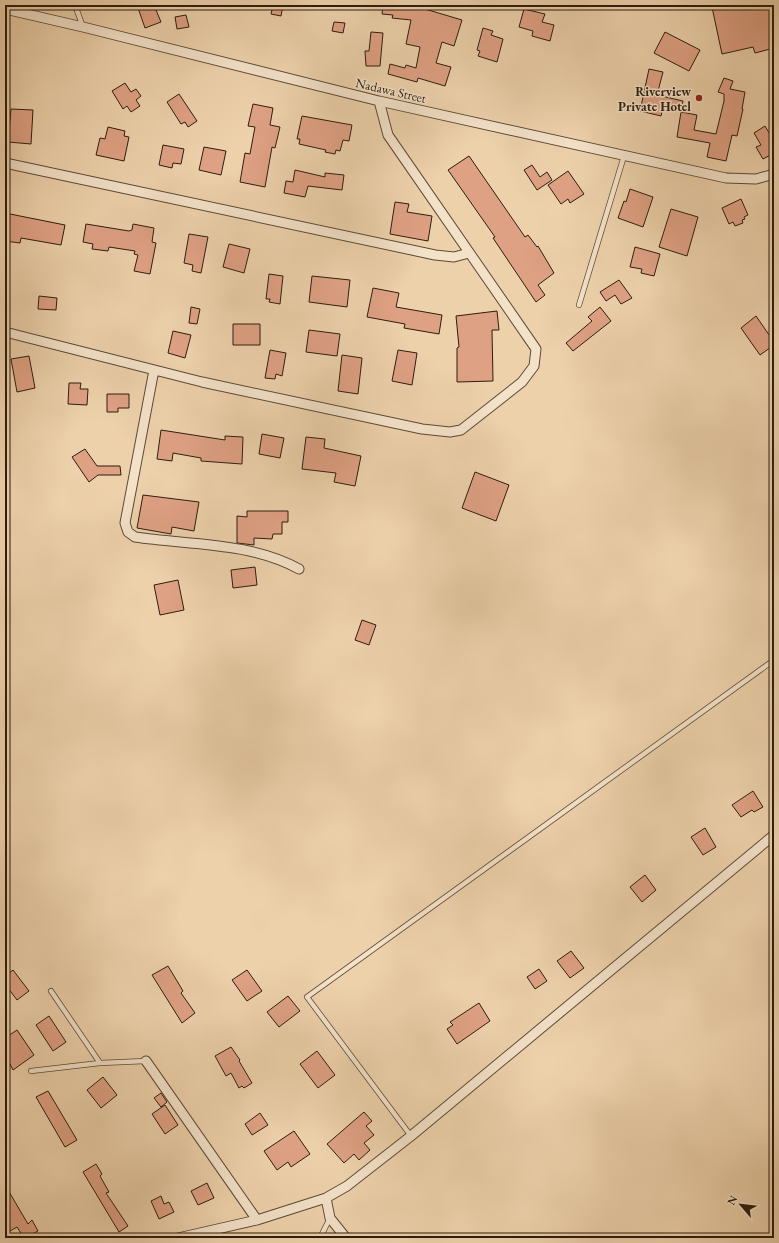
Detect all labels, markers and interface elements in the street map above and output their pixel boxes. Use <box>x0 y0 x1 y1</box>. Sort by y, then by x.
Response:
street label: Nadawa Street <box>354 74 428 107</box>
place label: Riverview Private Hotel <box>618 83 691 115</box>
marker: Riverview Private Hotel <box>694 93 704 103</box>
north arrow <box>721 1185 761 1225</box>
text: N <box>724 1193 740 1208</box>

